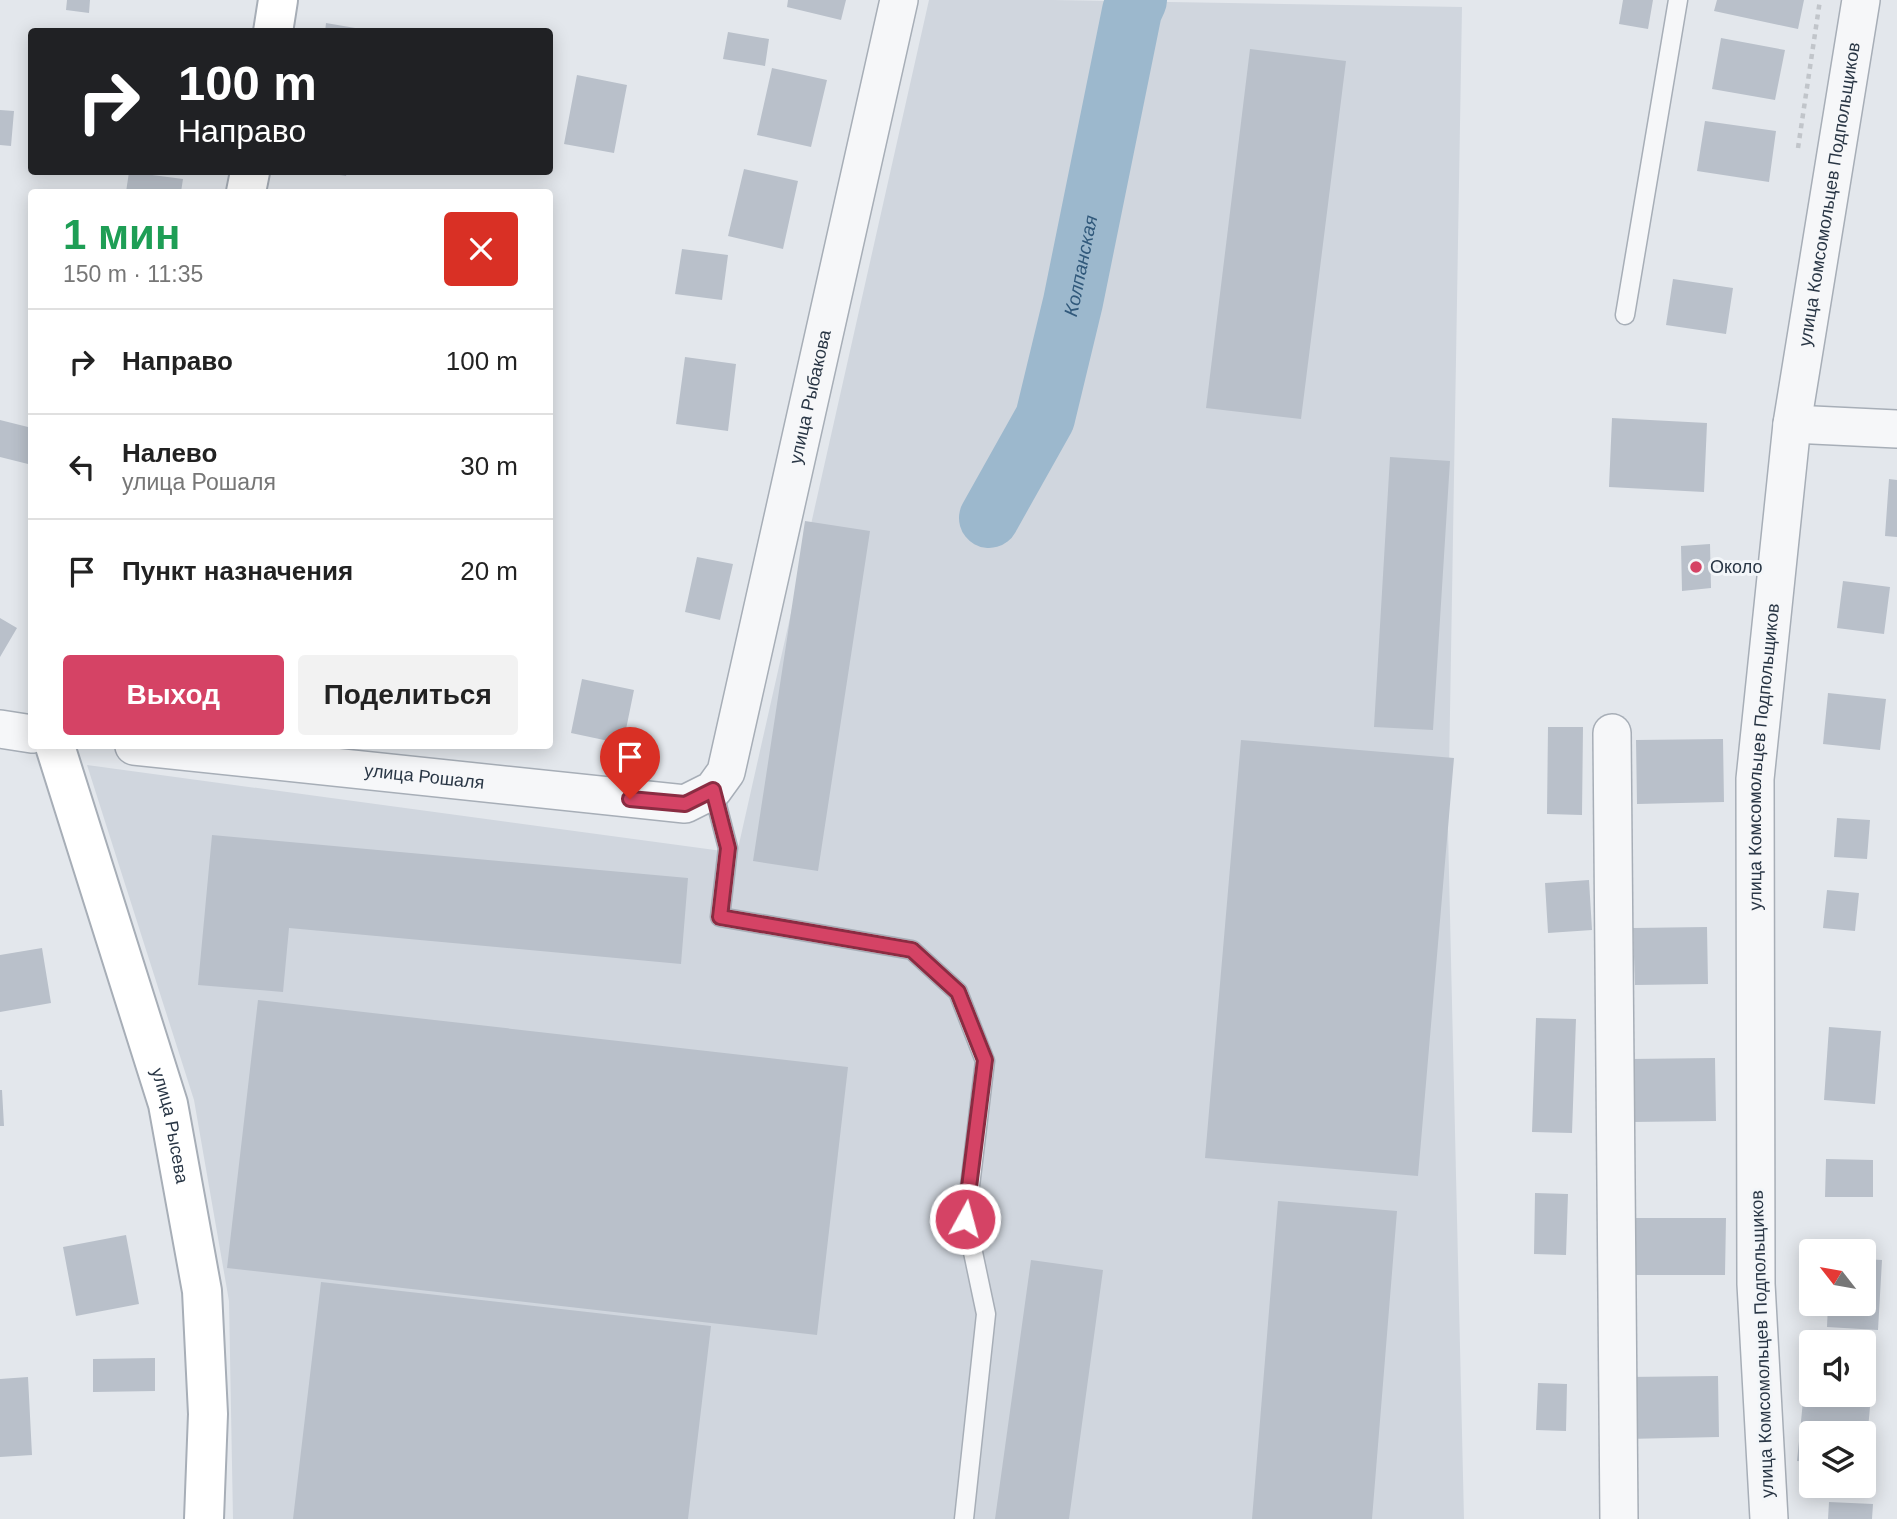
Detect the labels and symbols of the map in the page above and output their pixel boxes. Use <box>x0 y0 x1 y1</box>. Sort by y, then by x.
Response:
street label: улица Комсомольцев Подпольщиков <box>1795 41 1864 348</box>
water label: Колпанская <box>1059 213 1101 318</box>
street label: улица Рыбакова <box>785 327 835 466</box>
place label: Около <box>1710 557 1762 577</box>
marker: Около <box>1688 559 1704 575</box>
street label: улица Комсомольцев Подпольщиков <box>1745 602 1783 910</box>
pin <box>600 727 660 799</box>
street label: улица Рошаля <box>363 760 485 793</box>
street label: улица Рысева <box>147 1065 192 1186</box>
position arrow <box>928 1182 1002 1256</box>
street label: улица Комсомольцев Подпольщиков <box>1747 1190 1777 1498</box>
north arrow <box>1799 1239 1876 1316</box>

